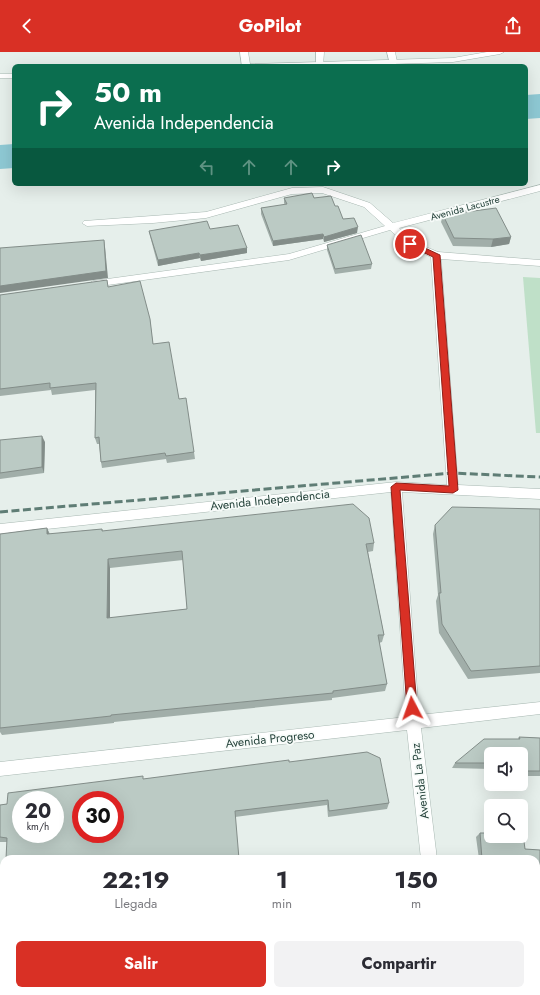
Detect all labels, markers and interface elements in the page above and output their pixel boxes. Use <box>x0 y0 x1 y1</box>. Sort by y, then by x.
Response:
text: GoPilot <box>239 13 301 39</box>
icon: back <box>16 15 38 37</box>
icon: share <box>502 15 524 37</box>
text: 50 m <box>94 72 162 113</box>
icon: right <box>28 80 80 132</box>
text: Avenida Independencia <box>94 110 274 136</box>
icon: left <box>196 156 218 178</box>
icon: ahead <box>238 156 260 178</box>
icon: ahead <box>280 156 302 178</box>
icon: right <box>322 156 344 178</box>
street label: Avenida Lacustre <box>429 192 501 224</box>
pin <box>393 227 427 261</box>
icon: arrive <box>399 233 421 255</box>
street label: Avenida Independencia <box>210 485 331 515</box>
position arrow <box>391 687 433 729</box>
street label: Avenida Progreso <box>225 725 316 753</box>
street label: Avenida La Paz <box>406 741 434 820</box>
map controls <box>484 747 528 843</box>
button: sound <box>484 747 528 791</box>
speed limit sign: 30 <box>72 791 124 843</box>
text: 20 <box>25 797 51 826</box>
button: search <box>484 799 528 843</box>
text: km/h <box>27 819 49 834</box>
text: 22:19 <box>102 862 170 897</box>
text: 1 <box>276 862 288 897</box>
text: 150 <box>394 862 438 897</box>
text: Llegada <box>114 894 157 913</box>
text: min <box>272 894 292 913</box>
text: m <box>411 894 421 913</box>
button: Salir <box>16 941 266 987</box>
button: Compartir <box>274 941 524 987</box>

